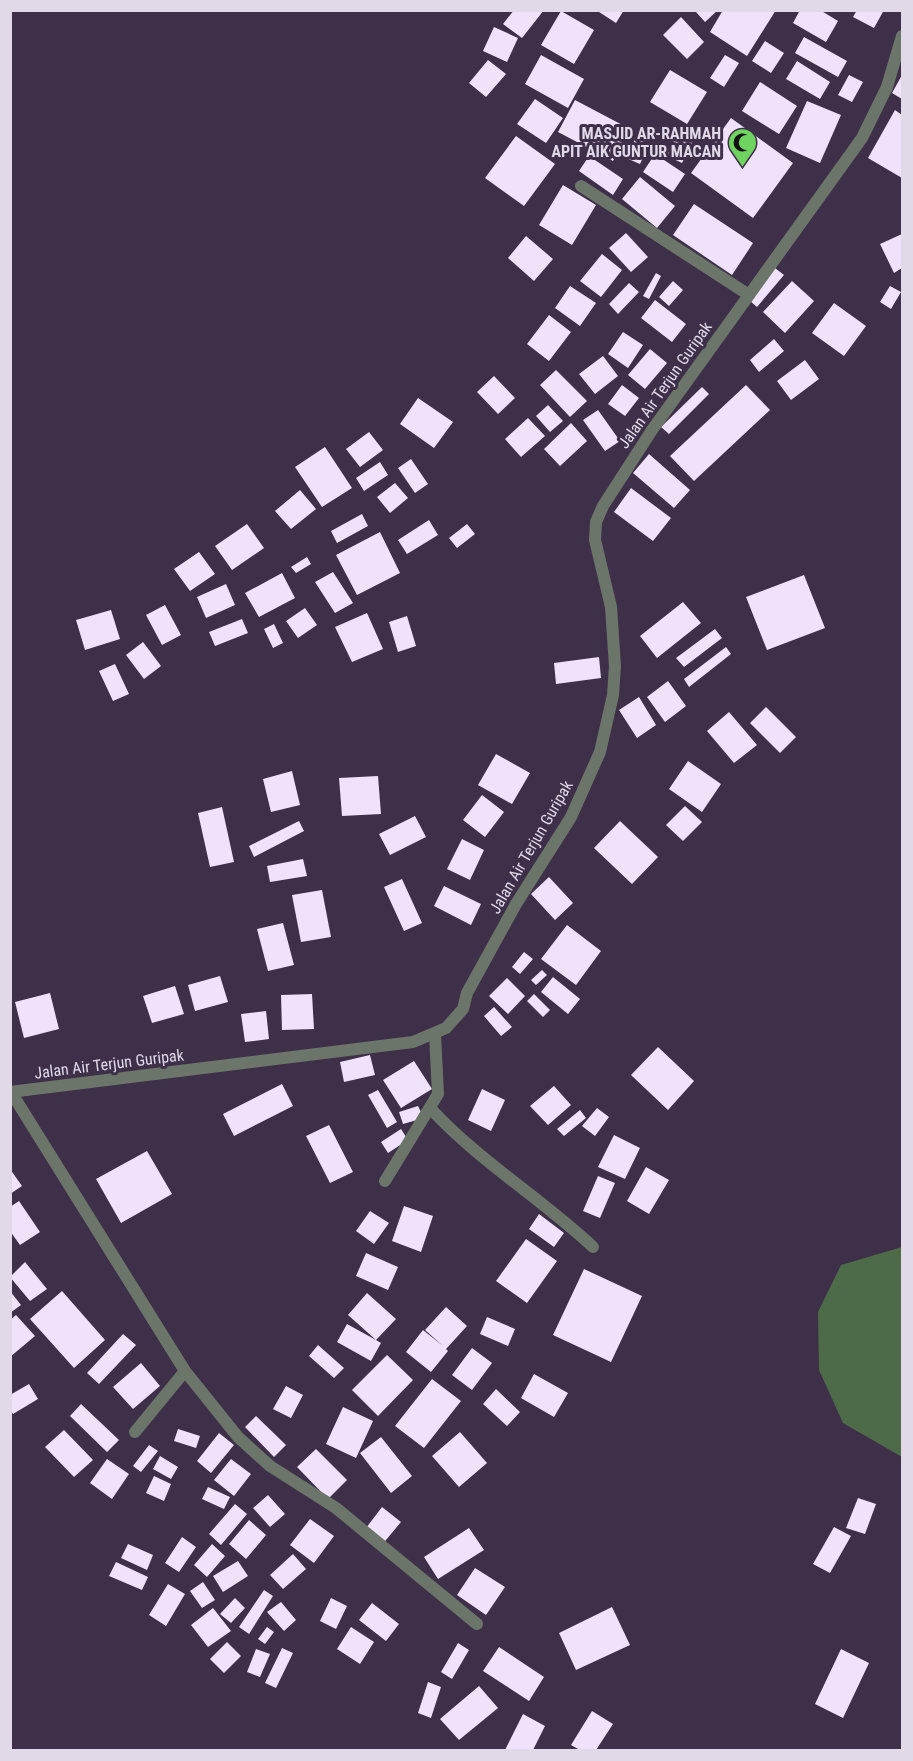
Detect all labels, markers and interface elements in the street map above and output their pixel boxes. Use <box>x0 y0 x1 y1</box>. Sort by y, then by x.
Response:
place label: MASJID AR-RAHMAH APIT AIK GUNTUR MACAN <box>551 124 721 161</box>
mosque icon: MASJID AR-RAHMAH APIT AIK GUNTUR MACAN <box>726 126 758 168</box>
street label: Jalan Air Terjun Guripak <box>614 317 716 452</box>
street label: Jalan Air Terjun Guripak <box>485 776 577 917</box>
street label: Jalan Air Terjun Guripak <box>33 1045 186 1083</box>

